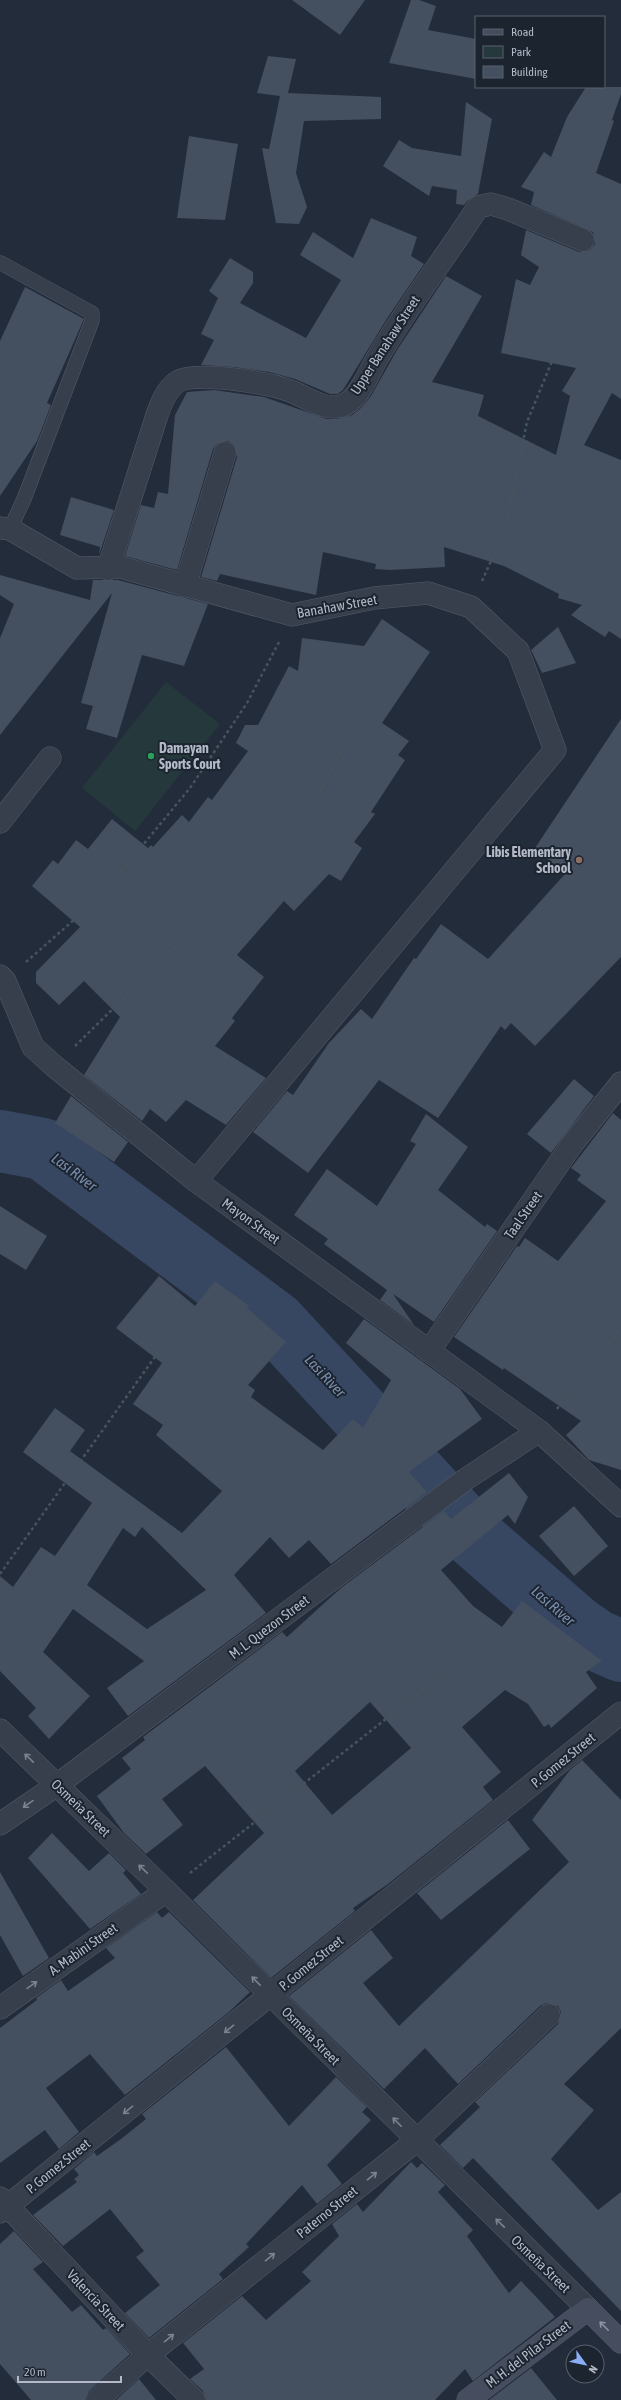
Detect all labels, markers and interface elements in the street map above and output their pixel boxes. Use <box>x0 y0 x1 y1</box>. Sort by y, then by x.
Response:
legend <box>475 16 605 88</box>
text: Road <box>511 25 534 39</box>
text: Park <box>511 45 532 59</box>
text: Building <box>511 65 549 79</box>
street label: Upper Banahaw Street <box>347 293 423 397</box>
street label: Banahaw Street <box>296 591 378 621</box>
place label: Damayan Sports Court <box>159 740 221 772</box>
marker: Damayan Sports Court <box>146 751 156 761</box>
place label: Libis Elementary School <box>486 844 571 876</box>
marker: Libis Elementary School <box>574 855 584 865</box>
water label: Lasi River <box>49 1149 101 1194</box>
street label: Taal Street <box>501 1188 545 1242</box>
street label: Mayon Street <box>219 1195 283 1247</box>
water label: Lasi River <box>301 1351 350 1401</box>
water label: Lasi River <box>528 1582 579 1629</box>
street label: M. L. Quezon Street <box>226 1592 312 1662</box>
street label: P. Gomez Street <box>528 1729 598 1791</box>
one-way arrow <box>24 1753 34 1762</box>
street label: Osmeña Street <box>48 1776 114 1840</box>
one-way arrow <box>23 1800 34 1808</box>
one-way arrow <box>138 1864 148 1874</box>
street label: A. Mabini Street <box>46 1920 120 1978</box>
street label: P. Gomez Street <box>276 1932 346 1994</box>
one-way arrow <box>251 1976 261 1985</box>
one-way arrow <box>26 1981 37 1989</box>
street label: Osmeña Street <box>279 2004 343 2068</box>
one-way arrow <box>224 2025 235 2033</box>
one-way arrow <box>122 2106 133 2114</box>
one-way arrow <box>392 2117 402 2127</box>
street label: P. Gomez Street <box>23 2135 93 2197</box>
one-way arrow <box>366 2171 377 2180</box>
street label: Paterno Street <box>293 2183 361 2241</box>
one-way arrow <box>495 2218 505 2228</box>
street label: Osmeña Street <box>508 2232 574 2296</box>
one-way arrow <box>265 2253 276 2262</box>
street label: Valencia Street <box>64 2266 128 2334</box>
street label: M. H. del Pilar Street <box>483 2317 573 2391</box>
one-way arrow <box>599 2321 609 2331</box>
one-way arrow <box>164 2334 174 2343</box>
north arrow <box>565 2344 605 2384</box>
scale bar <box>18 2358 121 2384</box>
text: N <box>587 2363 600 2375</box>
text: 20 m <box>24 2365 46 2379</box>

